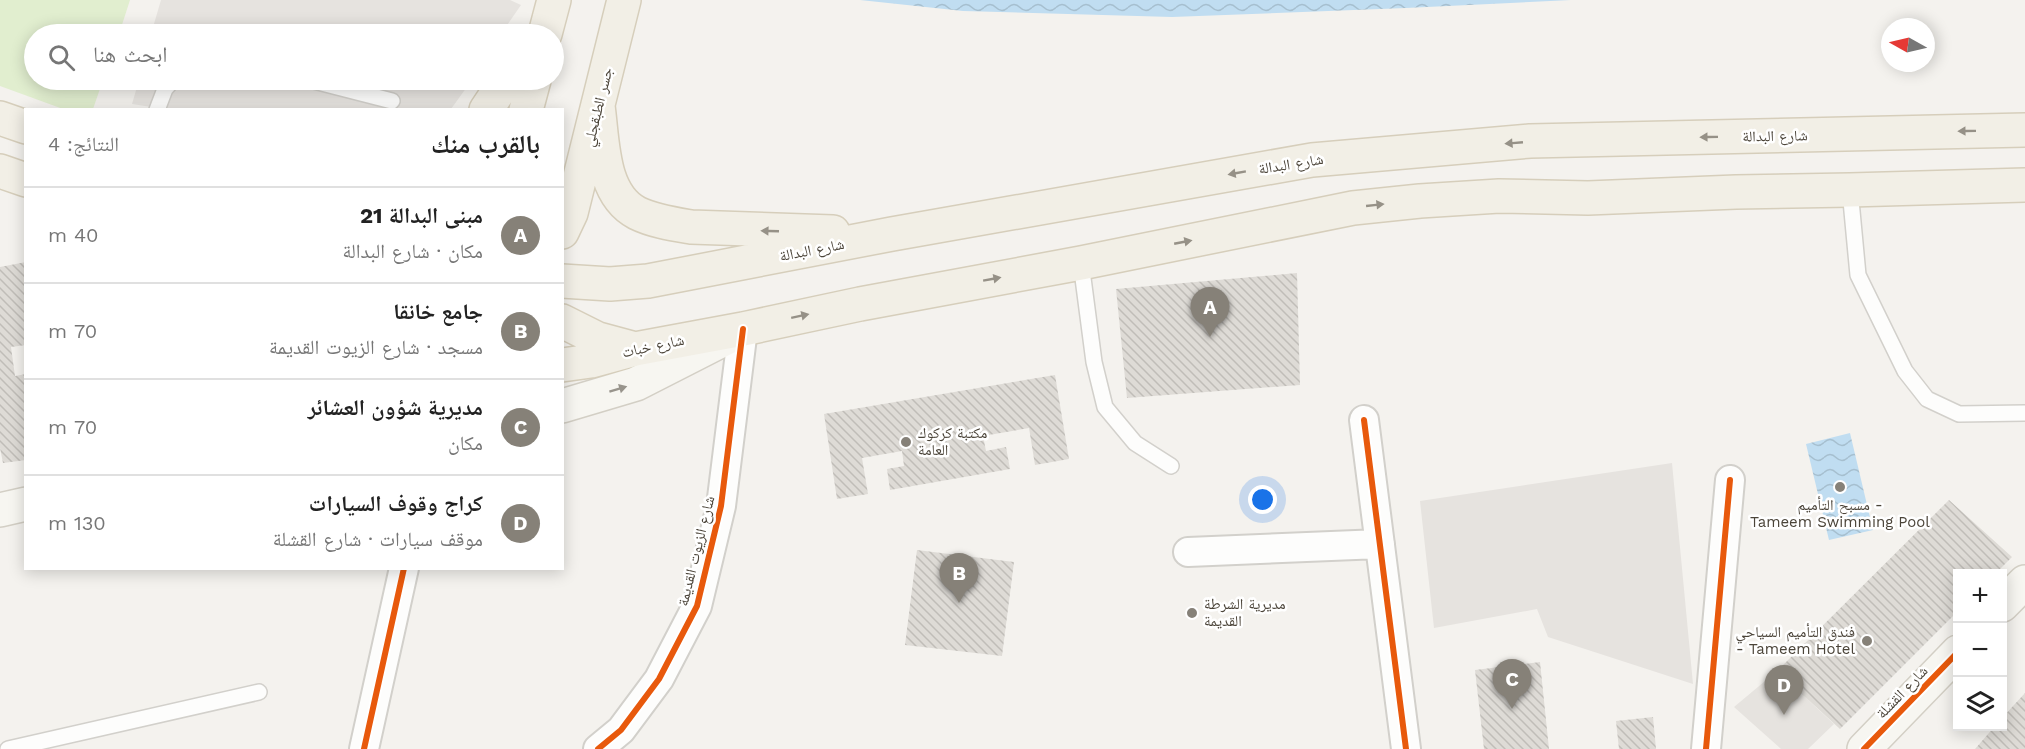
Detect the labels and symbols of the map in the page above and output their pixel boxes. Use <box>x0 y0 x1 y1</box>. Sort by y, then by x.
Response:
north arrow <box>1881 18 1935 72</box>
street label: جسر الطبقجلي <box>579 65 619 149</box>
street label: شارع البدالة <box>1742 126 1808 147</box>
one-way arrow <box>1957 126 1976 136</box>
one-way arrow <box>1699 132 1718 142</box>
one-way arrow <box>1504 138 1523 148</box>
street label: شارع البدالة <box>1257 150 1325 179</box>
one-way arrow <box>1227 168 1246 177</box>
one-way arrow <box>1365 201 1384 210</box>
one-way arrow <box>761 226 780 235</box>
street label: شارع البدالة <box>778 235 846 266</box>
one-way arrow <box>1174 237 1193 246</box>
one-way arrow <box>982 274 1001 283</box>
pin: A <box>1190 288 1230 337</box>
one-way arrow <box>791 311 810 321</box>
street label: شارع خبات <box>620 331 686 362</box>
one-way arrow <box>610 384 628 393</box>
place label: مكتبة كركوك العامة <box>918 424 987 459</box>
marker: مكتبة كركوك العامة <box>899 435 913 449</box>
marker: مسبح التأميم - Tameem Swimming Pool <box>1833 480 1847 494</box>
your location <box>1248 485 1277 514</box>
street label: شارع الزيوت القديمة <box>674 494 719 608</box>
place label: مسبح التأميم - Tameem Swimming Pool <box>1750 496 1930 531</box>
pin: B <box>940 554 978 603</box>
place label: مديرية الشرطة القديمة <box>1204 595 1286 630</box>
marker: مديرية الشرطة القديمة <box>1185 606 1199 620</box>
place label: فندق التأميم السياحي - Tameem Hotel <box>1735 623 1855 658</box>
marker: فندق التأميم السياحي - Tameem Hotel <box>1860 634 1874 648</box>
pin: C <box>1492 660 1532 709</box>
street label: شارع القشلة <box>1872 662 1932 723</box>
pin: D <box>1764 666 1804 715</box>

